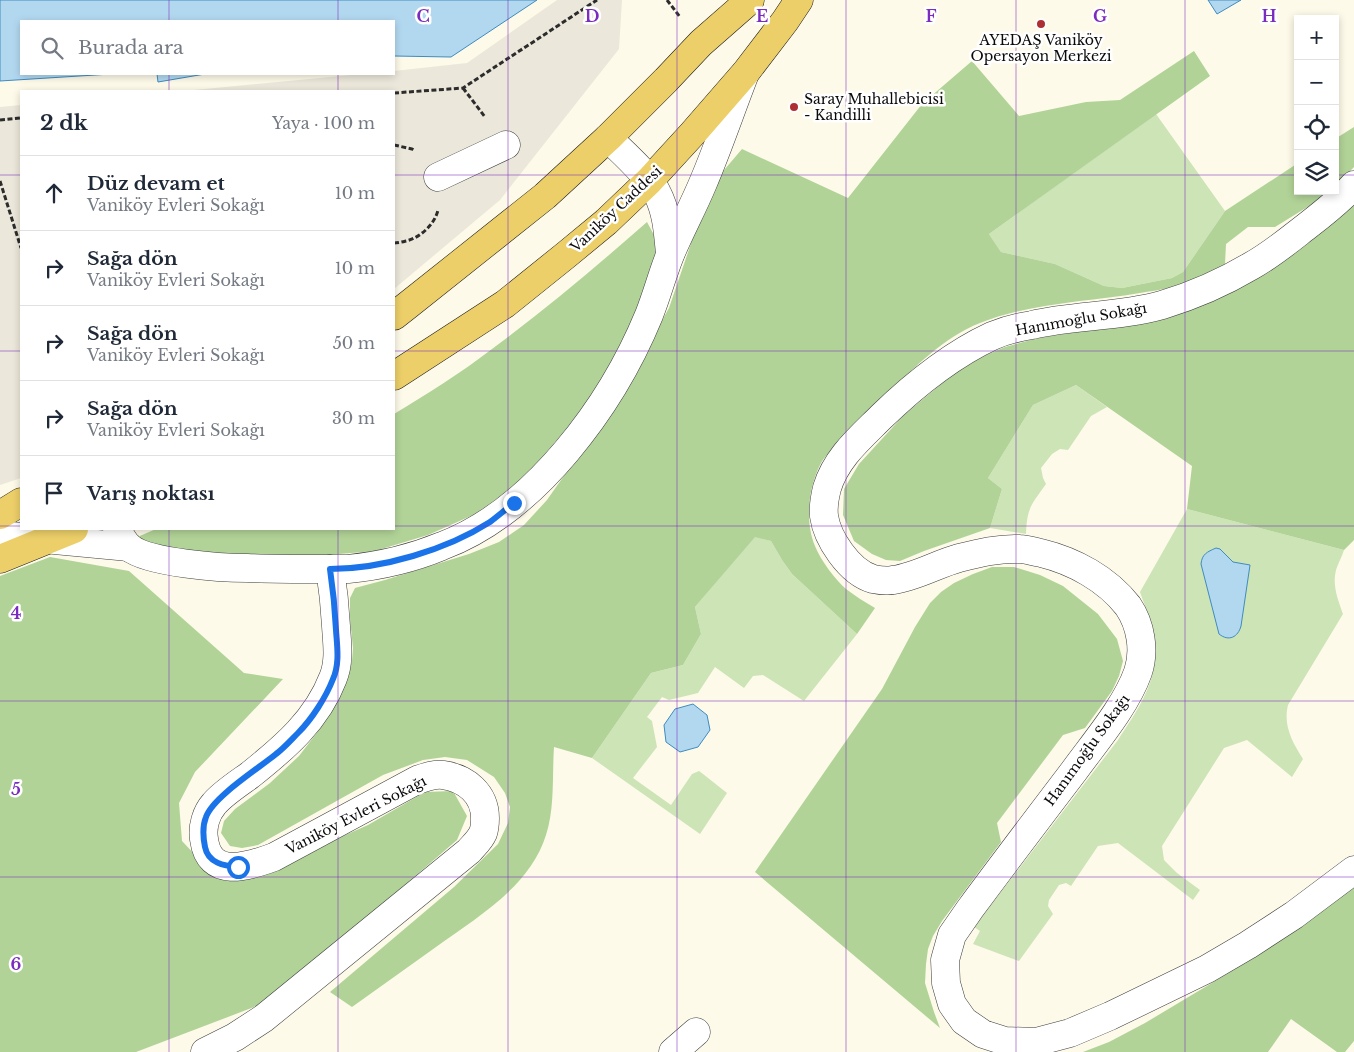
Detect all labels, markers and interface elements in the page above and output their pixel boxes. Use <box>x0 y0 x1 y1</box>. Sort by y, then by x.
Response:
text: C <box>416 6 430 26</box>
text: D <box>585 6 599 26</box>
text: E <box>756 6 768 26</box>
text: F <box>925 6 937 26</box>
text: G <box>1093 6 1107 26</box>
text: H <box>1261 6 1277 26</box>
map controls <box>1294 15 1339 195</box>
button: + <box>1294 15 1339 60</box>
marker: AYEDAŞ Vaniköy Opersayon Merkezi <box>1035 18 1047 30</box>
search box <box>20 20 395 75</box>
place label: AYEDAŞ Vaniköy Opersayon Merkezi <box>970 31 1112 65</box>
icon: search <box>38 34 66 62</box>
text: Burada ara <box>78 36 184 59</box>
button: − <box>1294 60 1339 105</box>
place label: Saray Muhallebicisi - Kandilli <box>804 90 944 124</box>
marker: Saray Muhallebicisi - Kandilli <box>788 101 800 113</box>
button: locate <box>1294 105 1339 150</box>
text: 2 dk <box>40 110 88 136</box>
text: Yaya · 100 m <box>272 113 375 133</box>
button: layers <box>1294 150 1339 195</box>
street label: Vaniköy Caddesi <box>566 162 666 257</box>
text: Düz devam et <box>87 172 225 195</box>
icon: ahead <box>40 179 68 207</box>
text: 10 m <box>335 183 375 203</box>
text: Vaniköy Evleri Sokağı <box>87 195 265 215</box>
text: Sağa dön <box>87 247 178 270</box>
icon: right <box>40 254 68 282</box>
text: 10 m <box>335 258 375 278</box>
text: Vaniköy Evleri Sokağı <box>87 270 265 290</box>
street label: Hanımoğlu Sokağı <box>1014 299 1148 339</box>
text: Sağa dön <box>87 322 178 345</box>
icon: right <box>40 329 68 357</box>
text: 50 m <box>333 333 375 353</box>
text: Vaniköy Evleri Sokağı <box>87 345 265 365</box>
text: Sağa dön <box>87 397 178 420</box>
icon: right <box>40 404 68 432</box>
text: 30 m <box>332 408 375 428</box>
text: Vaniköy Evleri Sokağı <box>87 420 265 440</box>
icon: arrive <box>40 479 68 507</box>
text: Varış noktası <box>87 482 215 505</box>
route end <box>503 492 526 515</box>
text: 4 <box>11 603 21 623</box>
street label: Hanımoğlu Sokağı <box>1041 691 1134 809</box>
street label: Vaniköy Evleri Sokağı <box>282 772 430 859</box>
text: 5 <box>11 779 21 799</box>
route start <box>227 856 250 879</box>
text: 6 <box>11 954 22 974</box>

